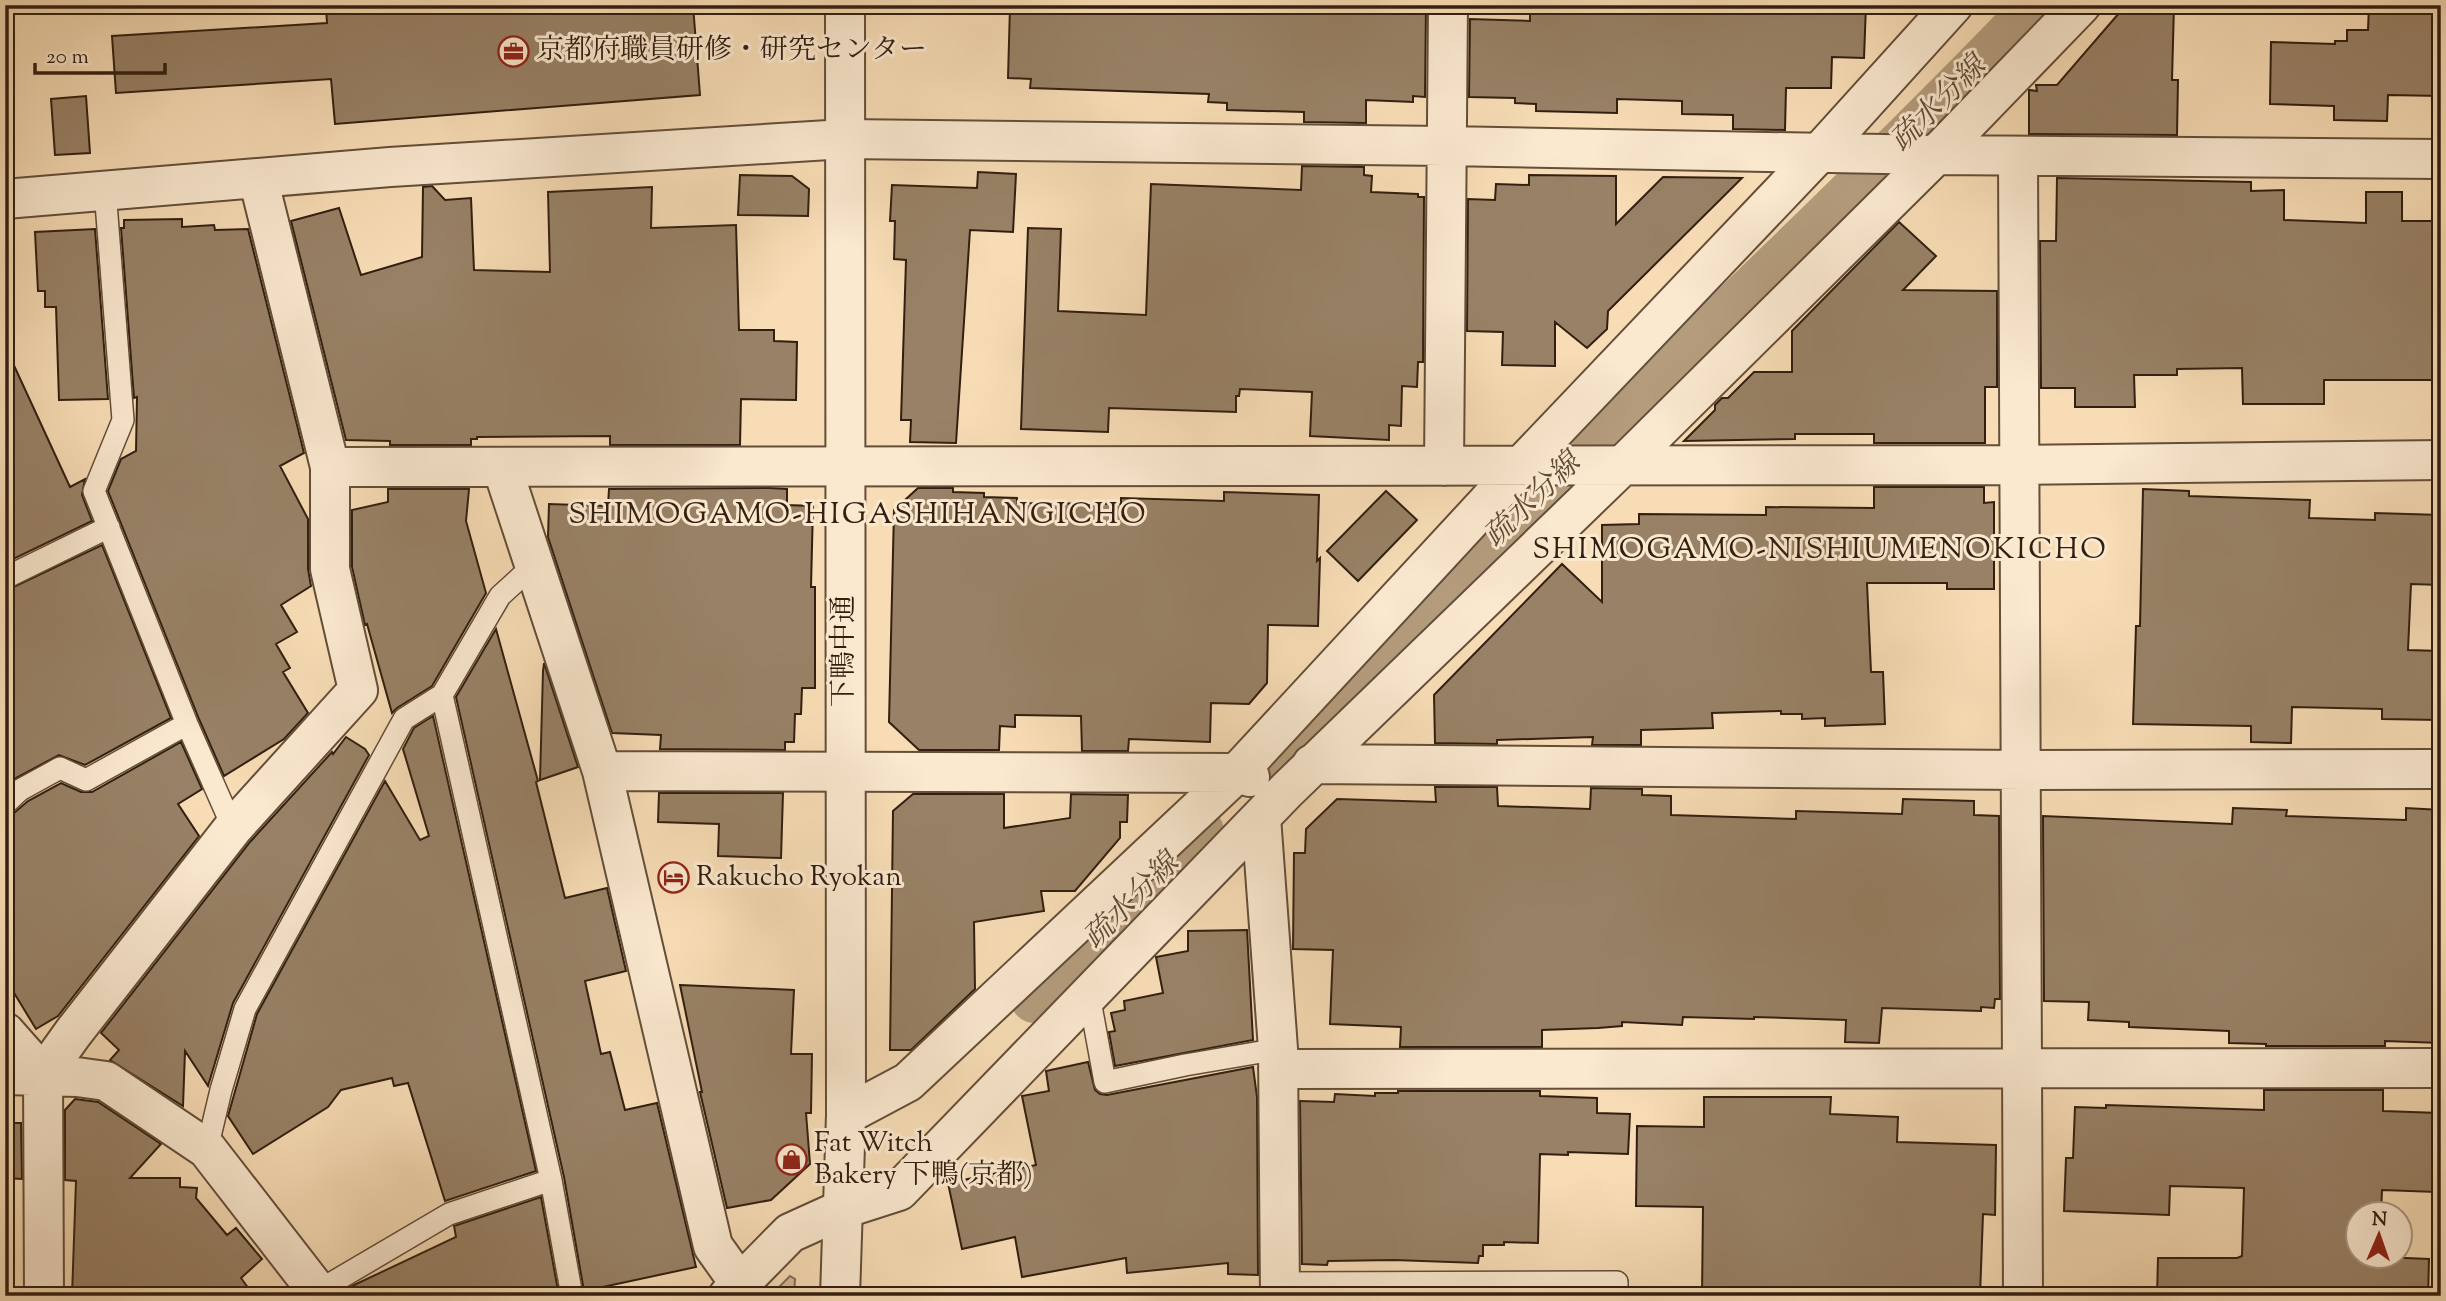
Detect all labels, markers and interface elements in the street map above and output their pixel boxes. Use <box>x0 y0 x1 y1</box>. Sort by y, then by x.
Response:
place label: 京都府職員研修・研究センター <box>536 31 927 71</box>
scale bar <box>35 32 164 76</box>
office icon: 京都府職員研修・研究センター <box>496 34 530 68</box>
text: 20 m <box>46 43 89 73</box>
water label: 疏水分線 <box>1881 45 1999 163</box>
water label: 疏水分線 <box>1475 441 1594 558</box>
district label: SHIMOGAMO-HIGASHIHANGICHO <box>568 494 1148 537</box>
district label: SHIMOGAMO-NISHIUMENOKICHO <box>1532 529 2108 572</box>
street label: 下鴨中通 <box>825 595 865 707</box>
water label: 疏水分線 <box>1074 842 1192 960</box>
place label: Rakucho Ryokan <box>696 858 902 898</box>
hotel icon: Rakucho Ryokan <box>656 861 690 895</box>
place label: Fat Witch Bakery 下鴨(京都) <box>814 1124 1033 1196</box>
shop icon: Fat Witch Bakery 下鴨(京都) <box>774 1143 808 1177</box>
north arrow <box>2344 1200 2414 1270</box>
text: N <box>2371 1207 2388 1234</box>

